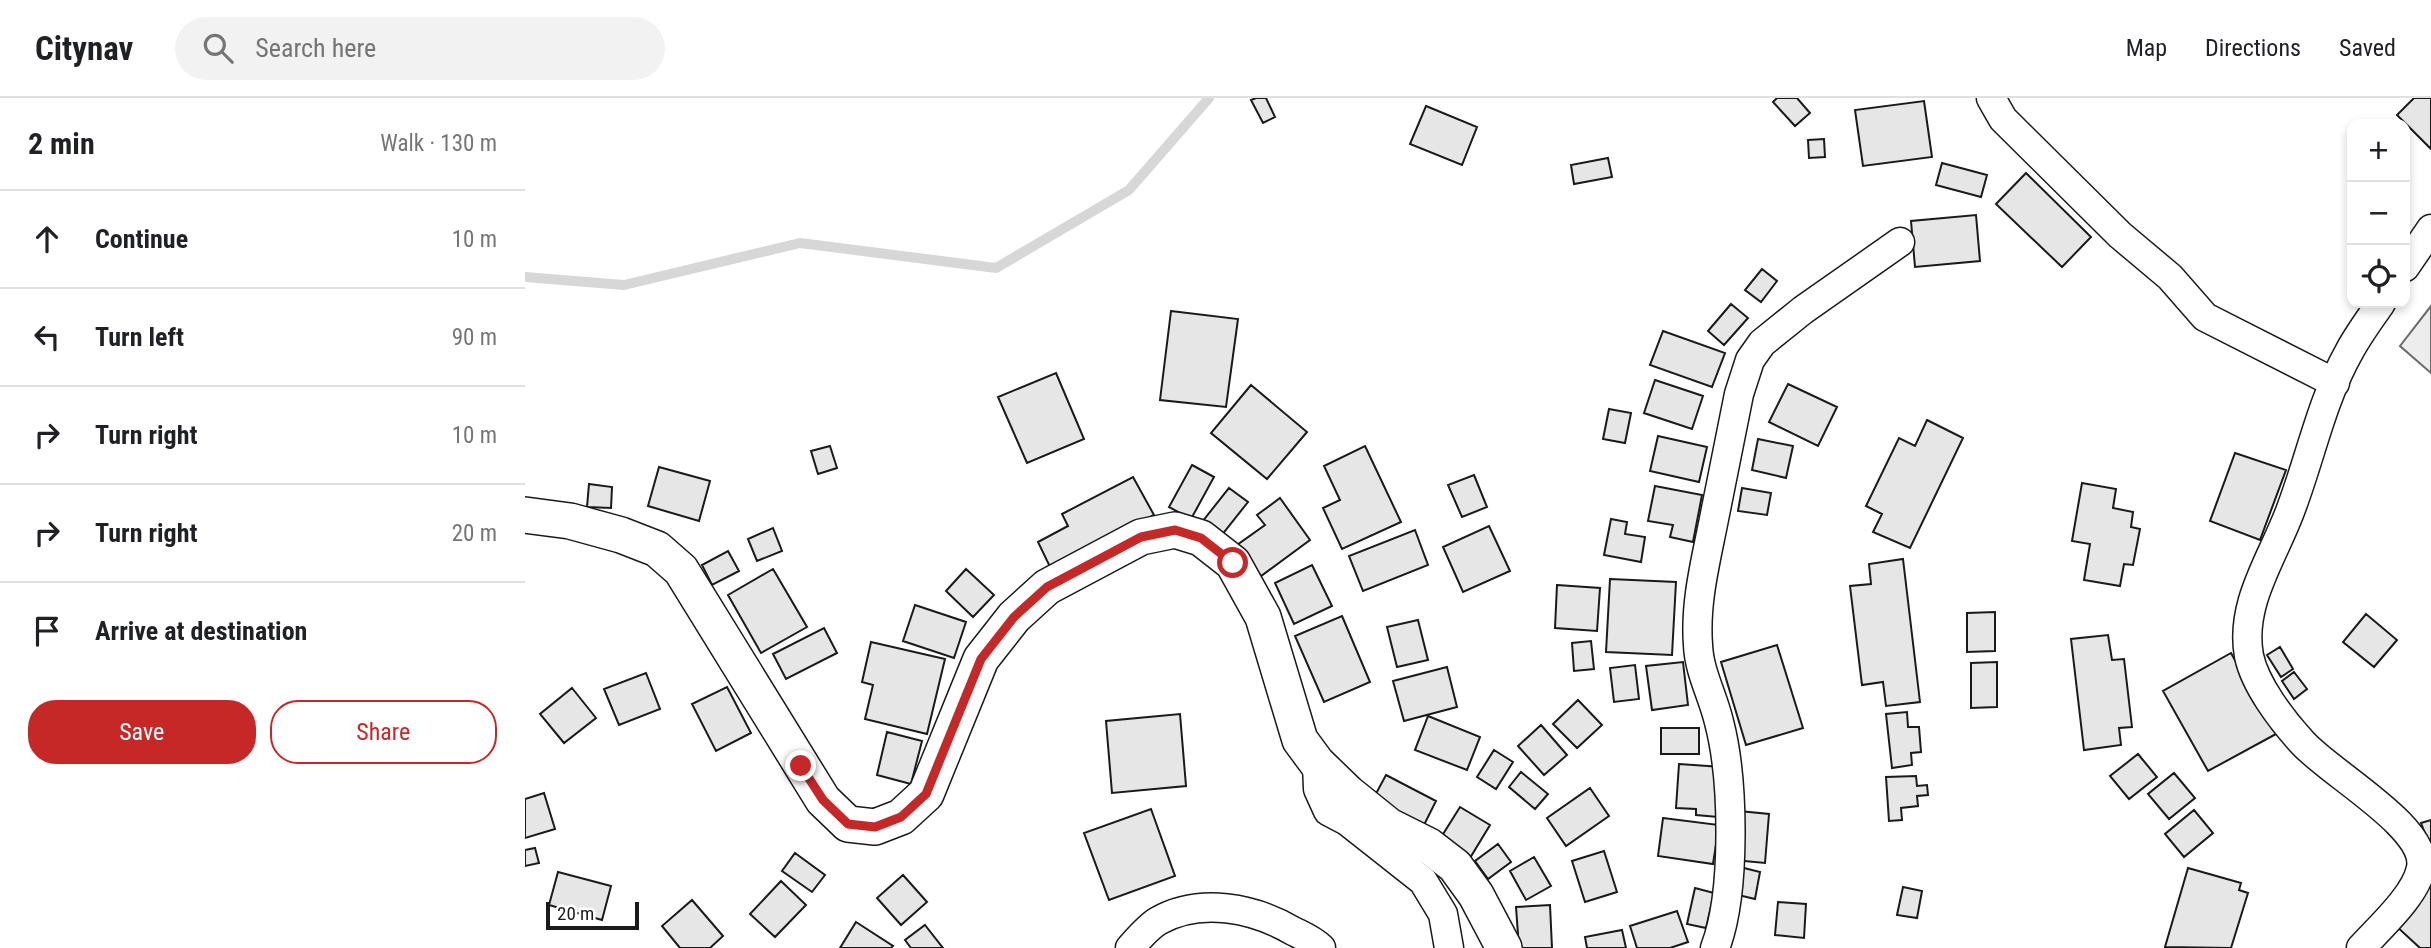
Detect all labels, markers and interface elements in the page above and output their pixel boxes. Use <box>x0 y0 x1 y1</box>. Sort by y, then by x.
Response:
search box <box>175 17 665 80</box>
text: Citynav <box>35 29 133 68</box>
icon: search <box>199 29 237 67</box>
text: Search here <box>255 33 376 63</box>
text: Map <box>2126 34 2167 62</box>
text: Directions <box>2205 34 2301 62</box>
text: Saved <box>2339 34 2396 62</box>
map controls <box>2347 119 2410 308</box>
button: + <box>2347 119 2410 182</box>
text: 2 min <box>28 126 95 161</box>
text: Walk · 130 m <box>380 130 497 157</box>
button: − <box>2347 182 2410 245</box>
icon: ahead <box>28 220 66 258</box>
text: Continue <box>95 224 188 254</box>
text: 10 m <box>452 226 497 253</box>
button: locate <box>2347 245 2410 308</box>
icon: left <box>28 318 66 356</box>
text: Turn left <box>95 322 184 352</box>
text: 90 m <box>452 324 497 351</box>
icon: right <box>28 416 66 454</box>
text: Turn right <box>95 420 197 450</box>
text: 10 m <box>452 422 497 449</box>
icon: right <box>28 514 66 552</box>
text: Turn right <box>95 518 197 548</box>
text: 20 m <box>452 520 497 547</box>
route start <box>1217 547 1248 578</box>
icon: arrive <box>28 612 66 650</box>
text: Arrive at destination <box>95 616 307 646</box>
button: Save <box>28 700 256 764</box>
button: Share <box>270 700 497 764</box>
route end <box>785 750 816 781</box>
scale bar <box>546 899 639 931</box>
text: 20 m <box>557 902 594 925</box>

